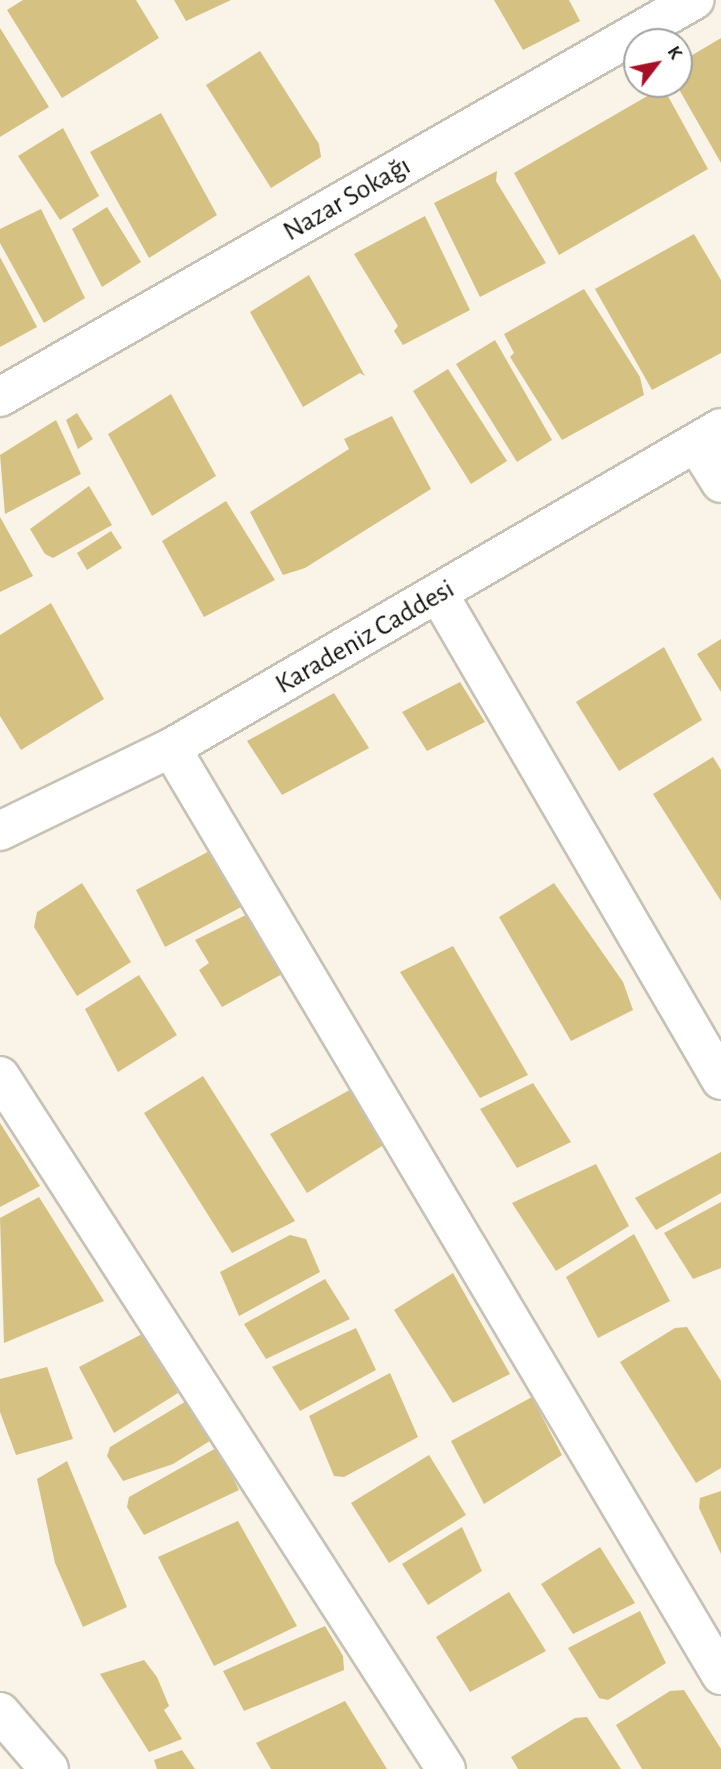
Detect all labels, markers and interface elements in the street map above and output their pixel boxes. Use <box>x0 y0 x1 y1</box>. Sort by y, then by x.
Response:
north arrow <box>623 28 693 98</box>
text: K <box>664 43 686 62</box>
street label: Nazar Sokağı <box>277 149 417 249</box>
street label: Karadeniz Caddesi <box>270 572 460 702</box>

